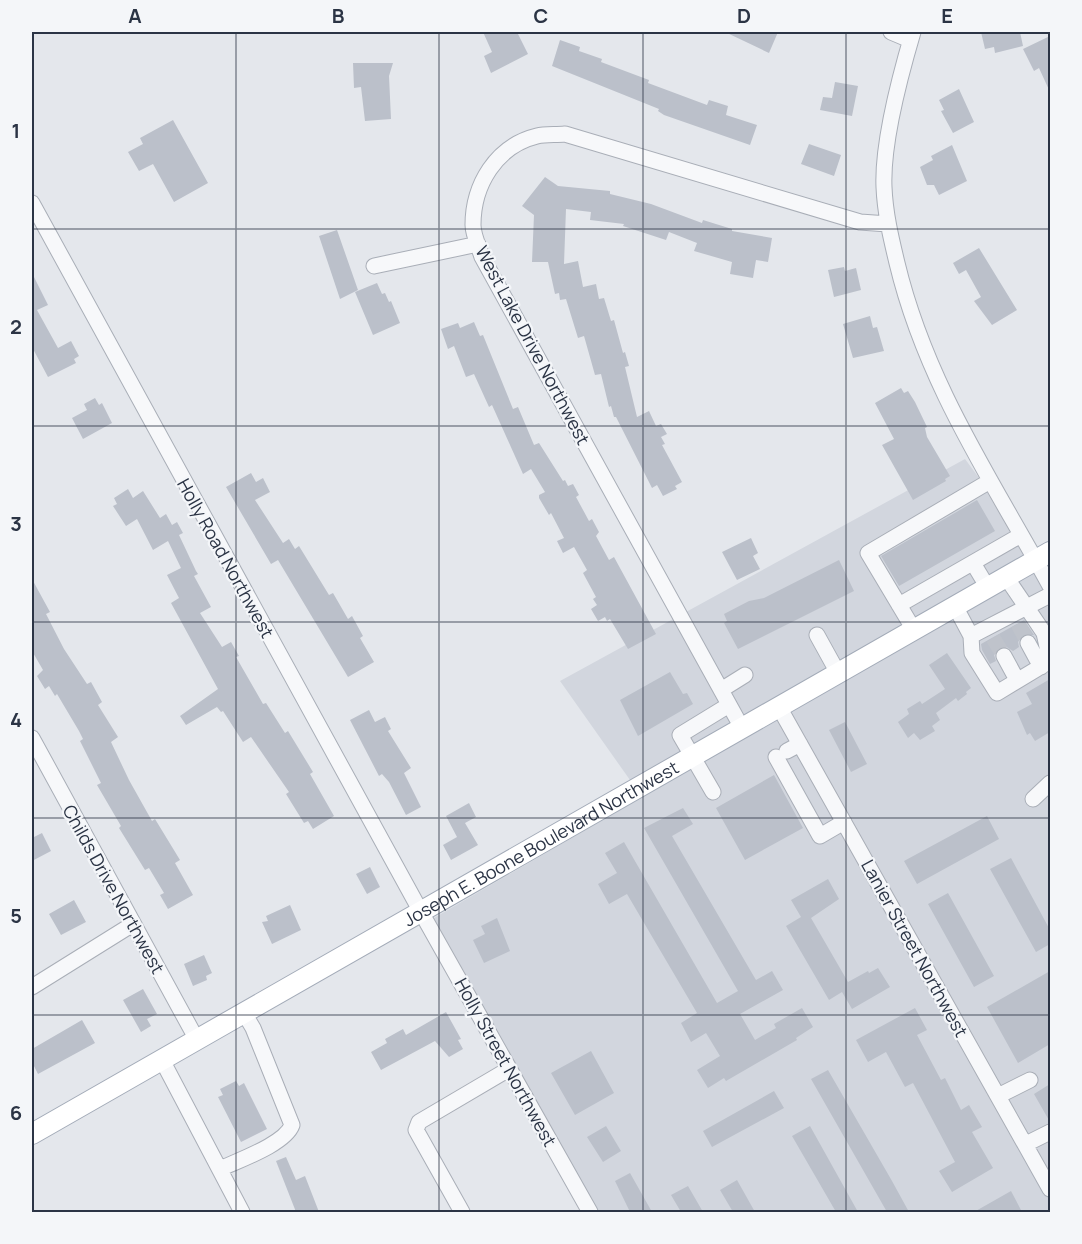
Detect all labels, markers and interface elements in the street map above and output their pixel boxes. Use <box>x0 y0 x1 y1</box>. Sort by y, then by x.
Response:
text: A <box>128 2 142 29</box>
text: B <box>332 2 345 29</box>
text: C <box>534 2 548 29</box>
text: D <box>737 2 751 29</box>
text: E <box>941 2 953 29</box>
text: 1 <box>12 117 20 144</box>
street label: West Lake Drive Northwest <box>470 241 596 449</box>
text: 2 <box>10 313 22 340</box>
street label: Holly Road Northwest <box>172 474 280 642</box>
text: 3 <box>10 510 22 537</box>
text: 4 <box>10 706 22 733</box>
street label: Joseph E. Boone Boulevard Northwest <box>399 755 683 931</box>
street label: Childs Drive Northwest <box>58 800 170 978</box>
street label: Lanier Street Northwest <box>856 855 974 1041</box>
text: 5 <box>10 902 22 929</box>
street label: Holly Street Northwest <box>450 974 562 1150</box>
text: 6 <box>10 1099 22 1126</box>

